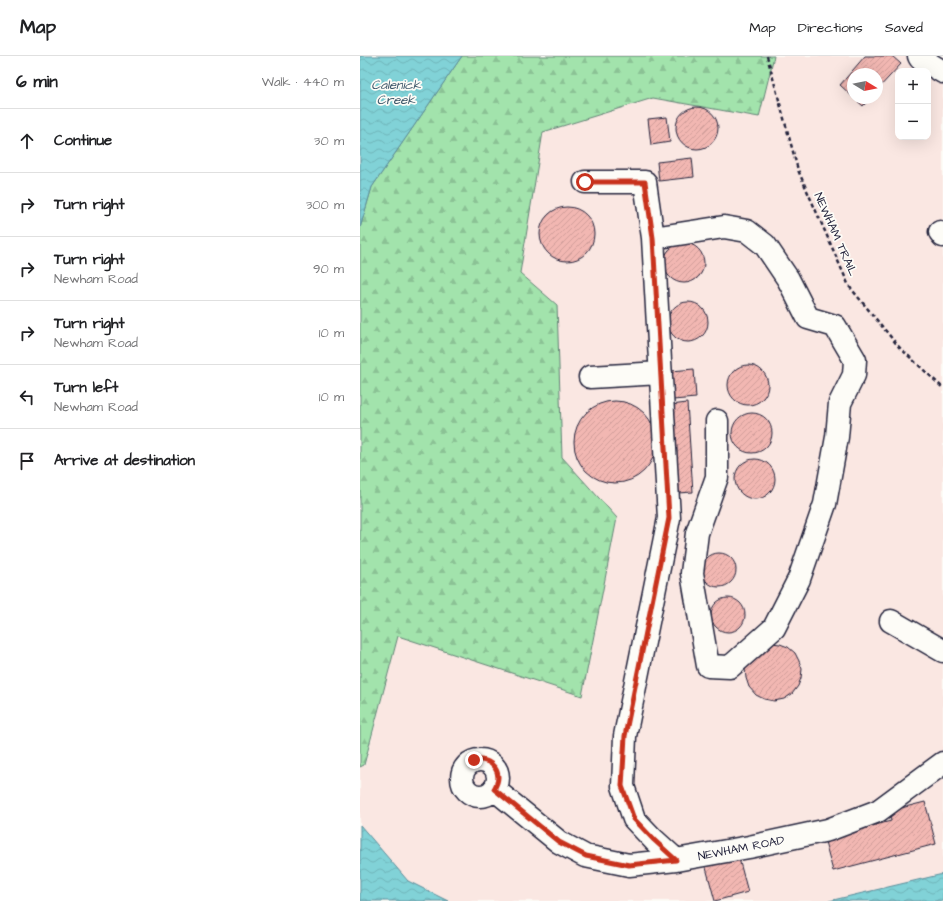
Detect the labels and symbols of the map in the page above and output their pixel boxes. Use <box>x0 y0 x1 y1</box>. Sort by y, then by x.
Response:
north arrow <box>847 68 883 104</box>
water label: Calenick Creek <box>371 76 422 109</box>
route start <box>576 173 594 191</box>
street label: NEWHAM TRAIL <box>810 190 862 279</box>
route end <box>465 751 483 769</box>
street label: NEWHAM ROAD <box>696 832 786 865</box>

